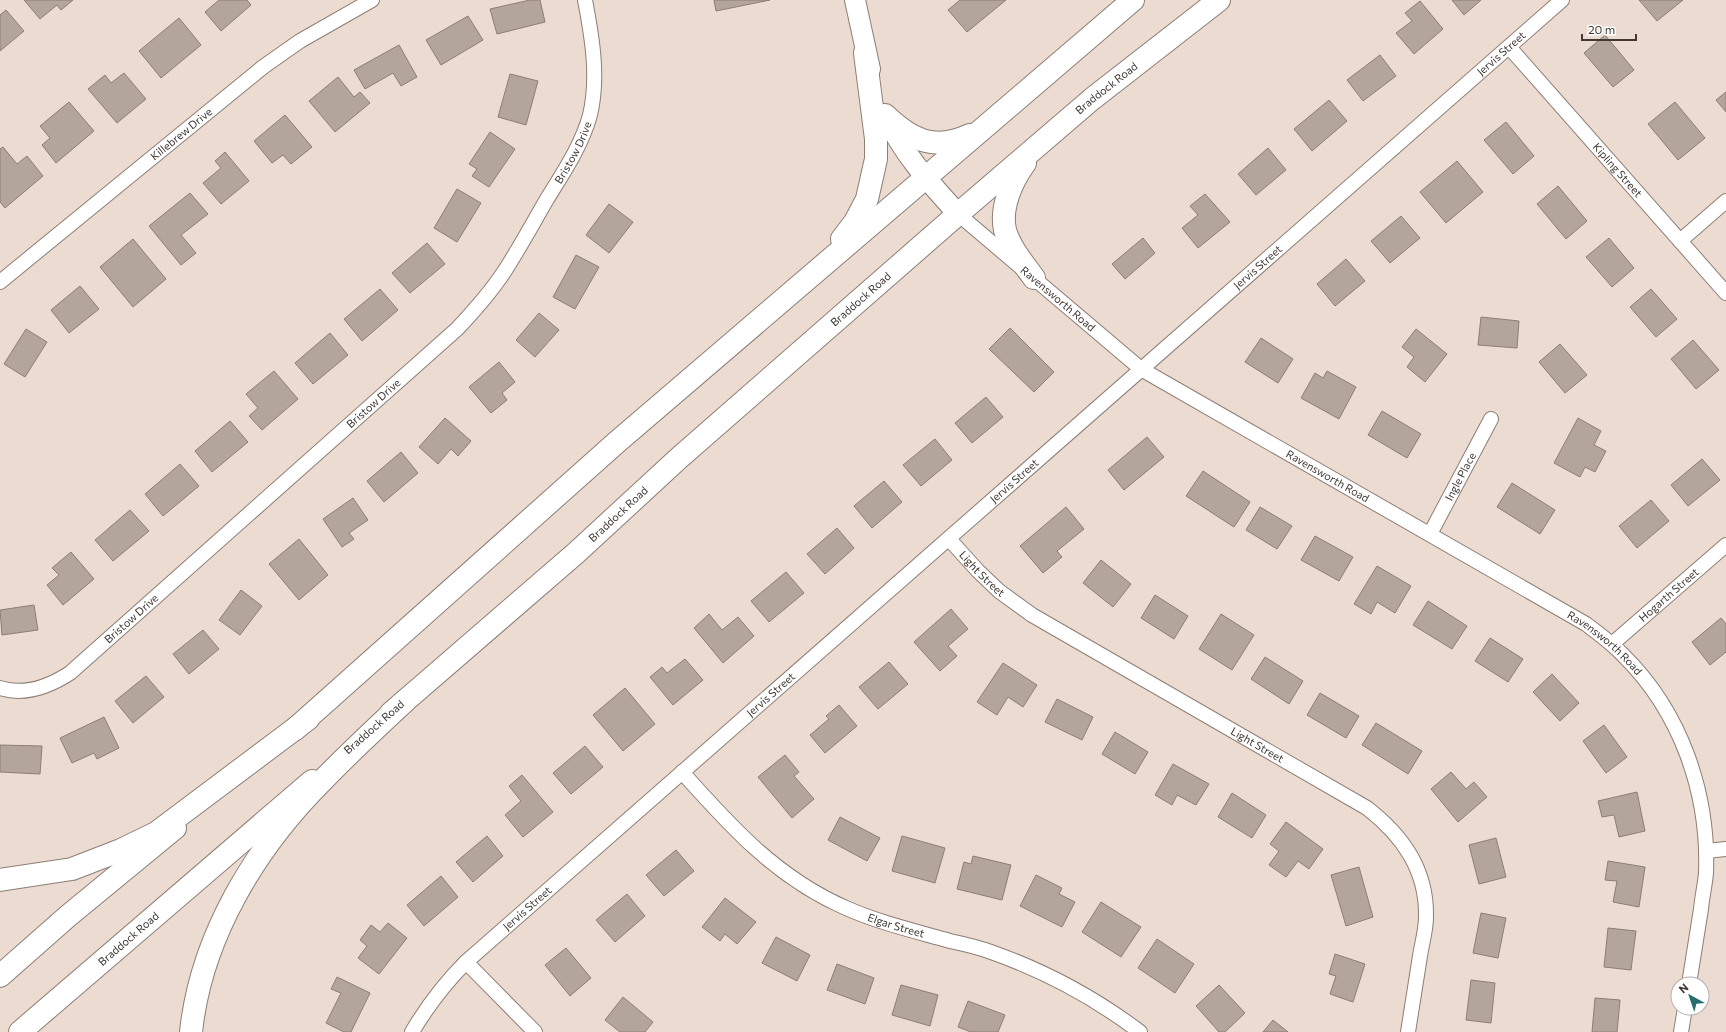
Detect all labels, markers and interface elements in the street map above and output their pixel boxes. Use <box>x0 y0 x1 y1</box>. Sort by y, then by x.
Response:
scale bar <box>1582 16 1636 42</box>
text: 20 m <box>1588 22 1615 36</box>
street label: Jervis Street <box>1474 28 1528 79</box>
street label: Braddock Road <box>1072 59 1140 116</box>
street label: Killebrew Drive <box>147 104 214 162</box>
street label: Bristow Drive <box>551 120 594 186</box>
street label: Kipling Street <box>1591 140 1646 200</box>
street label: Jervis Street <box>1230 242 1285 292</box>
street label: Ravensworth Road <box>1018 263 1098 334</box>
street label: Braddock Road <box>828 269 893 329</box>
street label: Bristow Drive <box>343 375 403 430</box>
street label: Ravensworth Road <box>1284 447 1372 504</box>
street label: Ingle Place <box>1442 450 1478 503</box>
street label: Jervis Street <box>987 455 1041 506</box>
street label: Braddock Road <box>586 483 650 544</box>
street label: Light Street <box>957 548 1008 599</box>
street label: Hogarth Street <box>1636 565 1701 624</box>
street label: Bristow Drive <box>101 591 161 645</box>
street label: Ravensworth Road <box>1565 608 1645 677</box>
street label: Jervis Street <box>743 669 798 720</box>
street label: Braddock Road <box>341 697 406 756</box>
street label: Light Street <box>1229 724 1287 765</box>
street label: Jervis Street <box>500 883 554 933</box>
street label: Braddock Road <box>95 909 161 968</box>
street label: Elgar Street <box>866 910 926 940</box>
north arrow <box>1670 976 1710 1016</box>
text: N <box>1676 980 1691 996</box>

